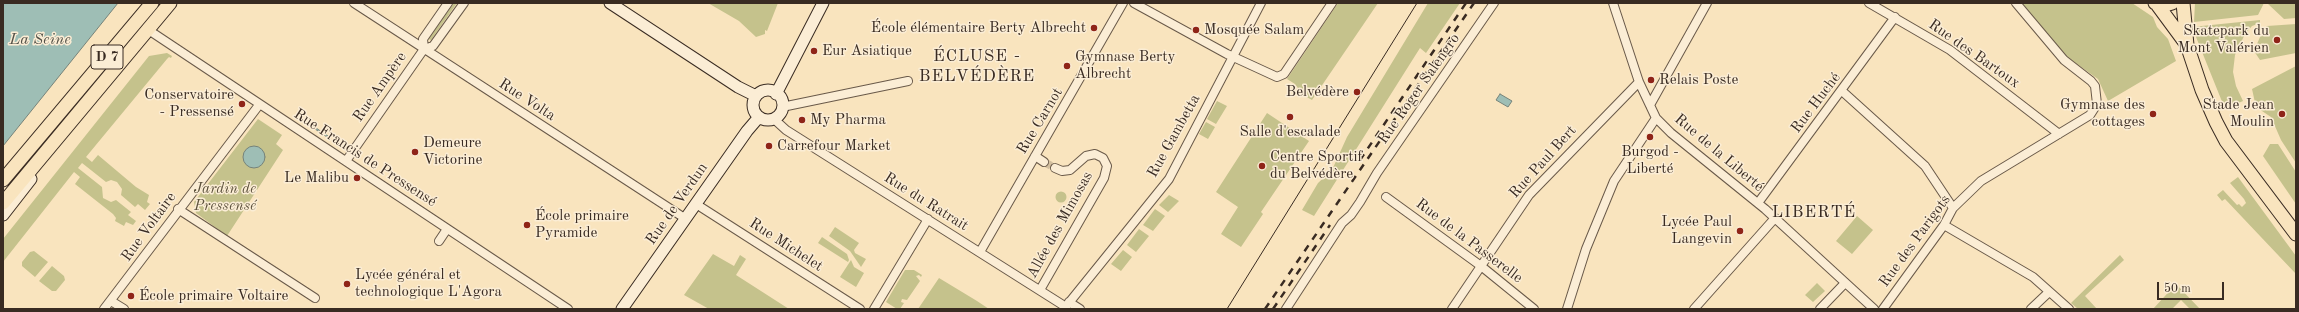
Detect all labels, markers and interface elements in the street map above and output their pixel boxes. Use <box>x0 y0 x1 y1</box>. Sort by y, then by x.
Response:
street label: Rue des Bartoux <box>1925 16 2023 92</box>
place label: École élémentaire Berty Albrecht <box>871 19 1086 37</box>
place label: Mosquée Salam <box>1204 21 1304 39</box>
place label: Skatepark du Mont Valérien <box>2178 22 2269 57</box>
marker: École élémentaire Berty Albrecht <box>1089 23 1099 33</box>
marker: Mosquée Salam <box>1191 25 1201 35</box>
water label: La Seine <box>9 30 71 50</box>
street label: Rue Roger Salengro <box>1374 30 1464 148</box>
marker: Skatepark du Mont Valérien <box>2272 35 2282 45</box>
place label: Eur Asiatique <box>822 42 912 60</box>
road number: D 7 <box>91 45 123 69</box>
marker: Eur Asiatique <box>809 46 819 56</box>
district label: ÉCLUSE - BELVÉDÈRE <box>919 47 1035 87</box>
place label: Gymnase Berty Albrecht <box>1075 48 1175 83</box>
street label: Rue Ampère <box>349 49 411 125</box>
marker: Gymnase Berty Albrecht <box>1062 61 1072 71</box>
street label: Rue Huché <box>1787 69 1845 137</box>
place label: Relais Poste <box>1659 71 1738 89</box>
street label: Rue Volta <box>495 75 559 125</box>
marker: Relais Poste <box>1646 75 1656 85</box>
place label: Belvédère <box>1286 83 1349 101</box>
street label: Rue Carnot <box>1013 85 1067 157</box>
place label: Conservatoire - Pressensé <box>144 86 234 121</box>
marker: Belvédère <box>1352 87 1362 97</box>
street label: Rue Gambetta <box>1144 91 1204 181</box>
place label: Gymnase des cottages <box>2060 96 2145 131</box>
place label: Stade Jean Moulin <box>2203 96 2274 131</box>
marker: Conservatoire - Pressensé <box>237 99 247 109</box>
street label: Rue Francis de Pressensé <box>290 105 440 211</box>
marker: Gymnase des cottages <box>2148 109 2158 119</box>
marker: Stade Jean Moulin <box>2277 109 2287 119</box>
street label: Rue de la Liberté <box>1671 110 1767 196</box>
place label: My Pharma <box>810 111 886 129</box>
marker: Salle d'escalade <box>1285 112 1295 122</box>
marker: My Pharma <box>797 115 807 125</box>
street label: Rue Paul Bert <box>1506 122 1580 202</box>
place label: Salle d'escalade <box>1240 123 1340 141</box>
marker: Burgod - Liberté <box>1645 132 1655 142</box>
place label: Demeure Victorine <box>423 134 482 169</box>
place label: Carrefour Market <box>777 137 890 155</box>
marker: Carrefour Market <box>764 141 774 151</box>
place label: Burgod - Liberté <box>1621 143 1679 178</box>
marker: Demeure Victorine <box>410 147 420 157</box>
place label: Centre Sportif du Belvédère <box>1270 148 1362 183</box>
street label: Rue de Verdun <box>642 160 712 248</box>
marker: Centre Sportif du Belvédère <box>1257 161 1267 171</box>
street label: Allée des Mimosas <box>1023 168 1097 282</box>
place label: Le Malibu <box>284 169 349 187</box>
street label: Rue du Ratrait <box>880 169 972 235</box>
marker: Le Malibu <box>352 173 362 183</box>
park label: Jardin de Pressensé <box>194 180 256 215</box>
street label: Rue Voltaire <box>118 189 180 265</box>
street label: Rue des Parigots <box>1875 191 1955 291</box>
street label: Rue de la Passerelle <box>1412 195 1526 287</box>
district label: LIBERTÉ <box>1772 203 1856 223</box>
place label: École primaire Pyramide <box>535 207 629 242</box>
place label: Lycée Paul Langevin <box>1661 213 1732 248</box>
street label: Rue Michelet <box>746 215 826 275</box>
marker: École primaire Pyramide <box>522 220 532 230</box>
marker: Lycée Paul Langevin <box>1735 226 1745 236</box>
place label: Lycée général et technologique L'Agora <box>355 266 502 301</box>
scale bar <box>2159 274 2226 300</box>
marker: Lycée général et technologique L'Agora <box>342 279 352 289</box>
text: 50 m <box>2164 283 2191 295</box>
place label: École primaire Voltaire <box>139 287 288 305</box>
marker: École primaire Voltaire <box>126 291 136 301</box>

